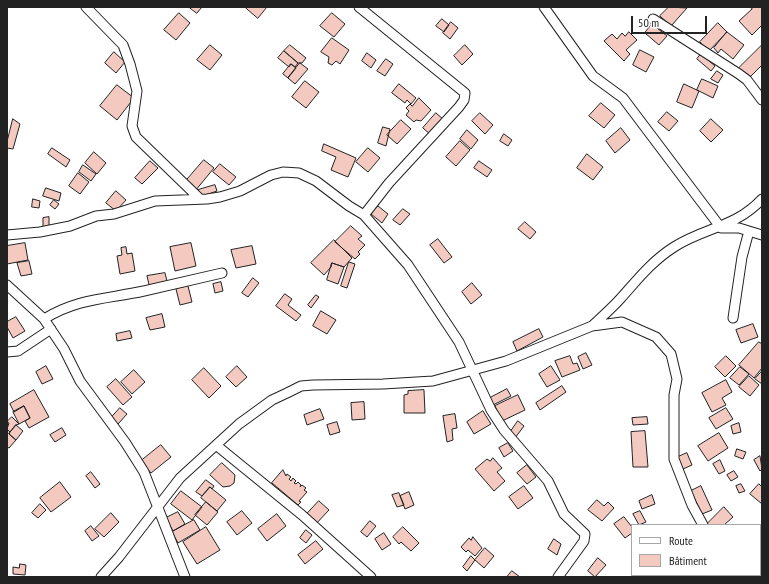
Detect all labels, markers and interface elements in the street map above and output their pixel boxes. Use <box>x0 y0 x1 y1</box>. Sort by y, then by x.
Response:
scale bar <box>633 8 709 34</box>
text: 50 m <box>638 15 659 30</box>
legend <box>631 524 761 576</box>
text: Route <box>669 533 693 548</box>
text: Bâtiment <box>669 553 707 568</box>

